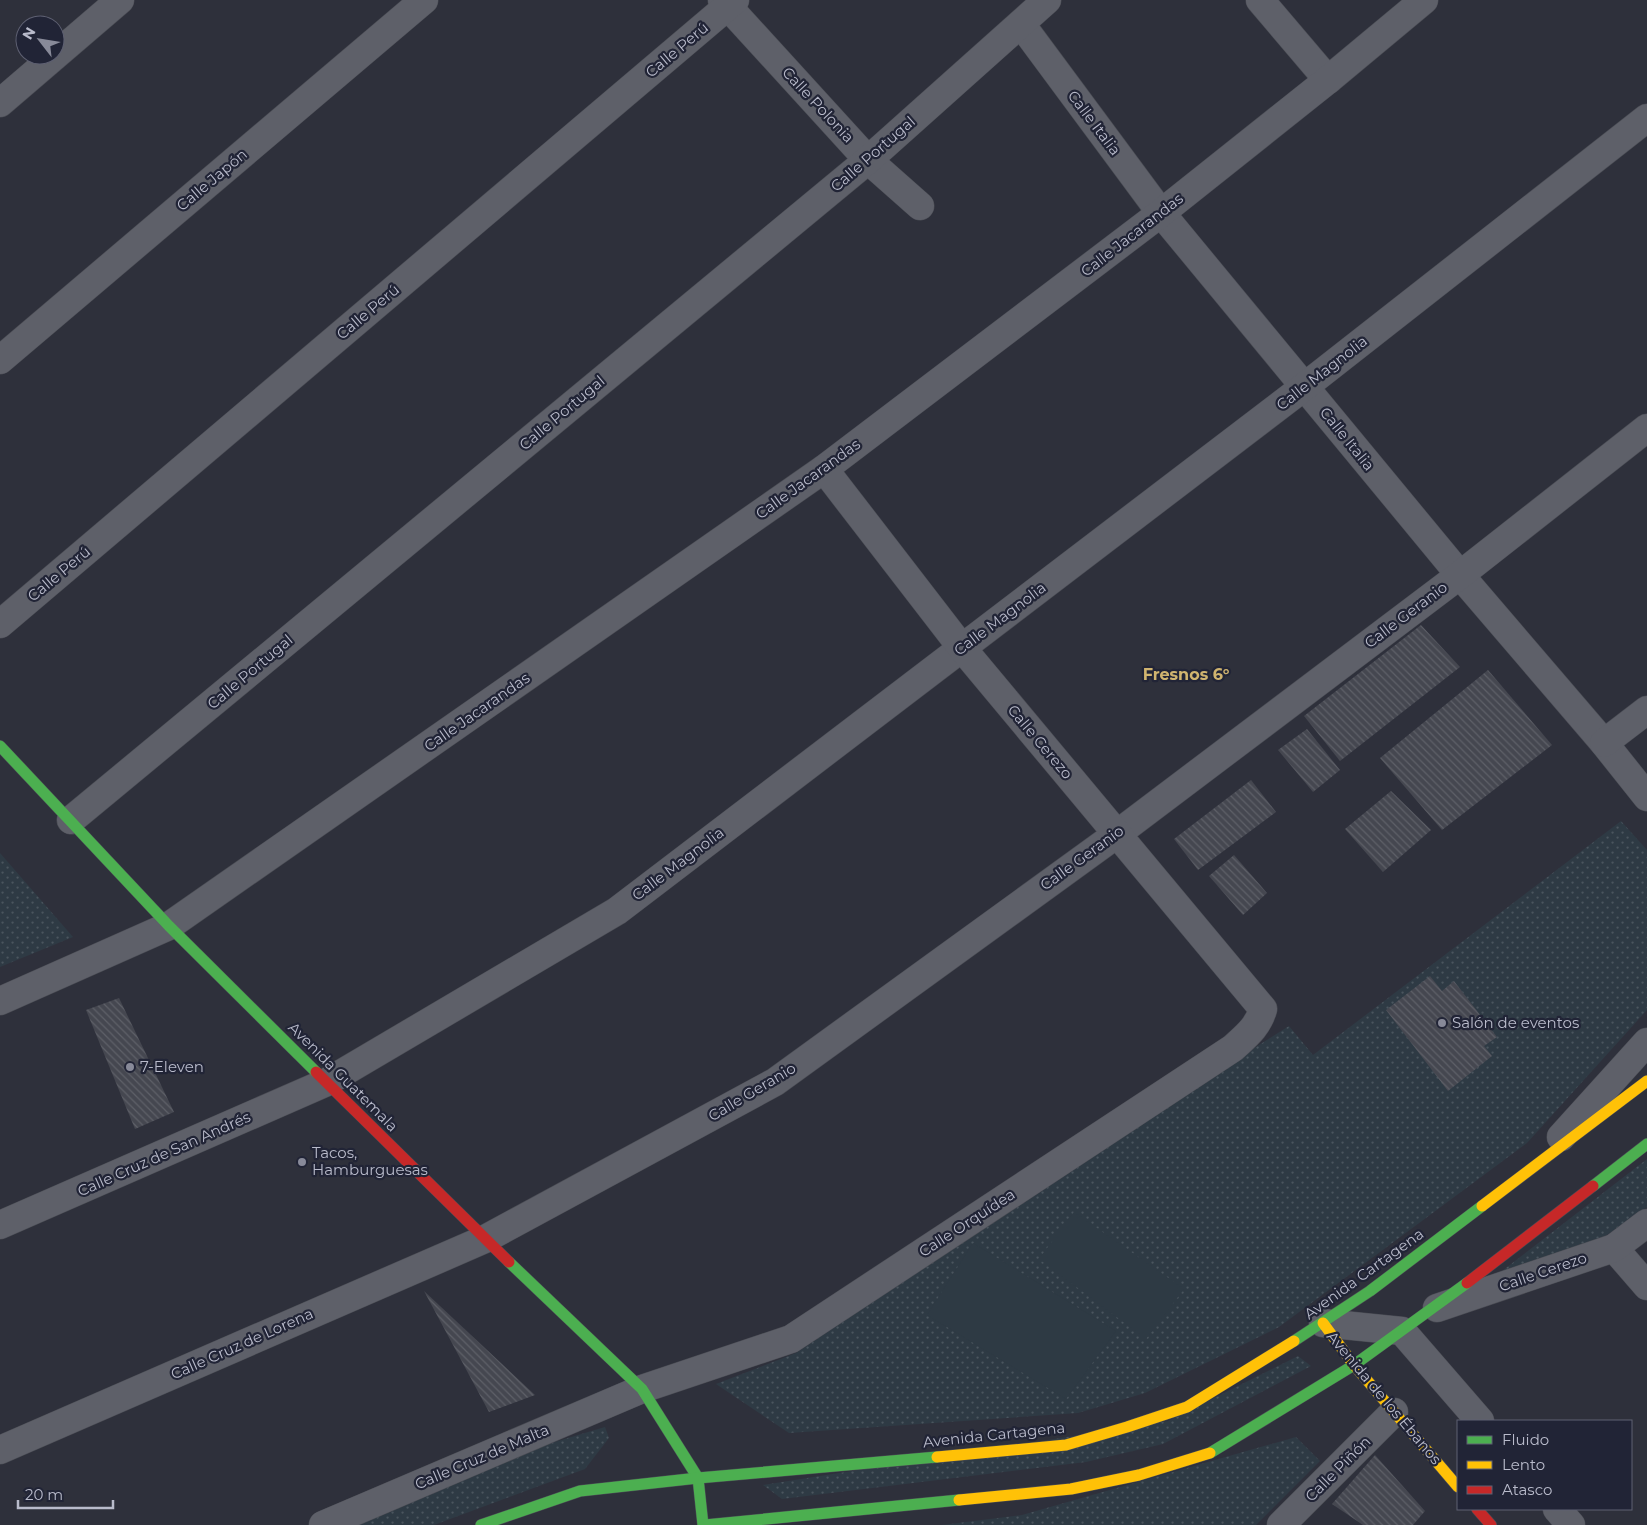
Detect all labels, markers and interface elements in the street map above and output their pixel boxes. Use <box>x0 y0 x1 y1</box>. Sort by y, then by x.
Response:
north arrow <box>15 15 65 65</box>
street label: Calle Perú <box>641 18 712 81</box>
text: N <box>18 24 39 43</box>
street label: Calle Polonia <box>778 63 858 147</box>
street label: Calle Italia <box>1064 86 1125 159</box>
street label: Calle Portugal <box>826 112 919 196</box>
street label: Calle Japón <box>172 145 251 215</box>
street label: Calle Jacarandas <box>1077 189 1187 281</box>
street label: Calle Perú <box>332 280 403 343</box>
street label: Calle Magnolia <box>1272 331 1371 414</box>
street label: Calle Portugal <box>515 371 608 454</box>
street label: Calle Italia <box>1316 403 1379 474</box>
street label: Calle Jacarandas <box>752 434 864 523</box>
street label: Calle Perú <box>23 542 94 605</box>
street label: Calle Geranio <box>1360 577 1451 652</box>
street label: Calle Magnolia <box>950 578 1049 659</box>
street label: Calle Portugal <box>203 630 296 713</box>
district label: Fresnos 6° <box>1143 665 1230 684</box>
street label: Calle Jacarandas <box>420 668 533 755</box>
street label: Calle Cerezo <box>1004 701 1077 783</box>
street label: Calle Geranio <box>1036 821 1127 894</box>
street label: Calle Magnolia <box>628 823 727 904</box>
place label: Salón de eventos <box>1452 1013 1579 1032</box>
marker: Salón de eventos <box>1436 1017 1448 1029</box>
street label: Avenida Guatemala <box>284 1018 402 1136</box>
place label: 7-Eleven <box>140 1057 204 1076</box>
street label: Calle Geranio <box>704 1058 799 1125</box>
marker: 7-Eleven <box>124 1061 136 1073</box>
street label: Calle Cruz de San Andrés <box>74 1107 253 1200</box>
place label: Tacos, Hamburguesas <box>312 1143 428 1179</box>
marker: Tacos, Hamburguesas <box>296 1156 308 1168</box>
street label: Calle Orquídea <box>915 1184 1018 1261</box>
street label: Avenida Cartagena <box>1300 1224 1427 1323</box>
street label: Calle Cerezo <box>1496 1248 1589 1295</box>
street label: Calle Cruz de Lorena <box>168 1304 316 1384</box>
street label: Avenida de los Ébanos <box>1323 1327 1446 1468</box>
street label: Avenida Cartagena <box>922 1418 1066 1451</box>
street label: Calle Cruz de Malta <box>412 1420 552 1493</box>
legend <box>1457 1420 1632 1510</box>
text: Fluido <box>1502 1430 1549 1449</box>
street label: Calle Piñón <box>1301 1432 1374 1505</box>
text: Lento <box>1502 1455 1545 1474</box>
scale bar <box>18 1478 112 1510</box>
text: Atasco <box>1502 1480 1552 1499</box>
text: 20 m <box>25 1485 63 1504</box>

